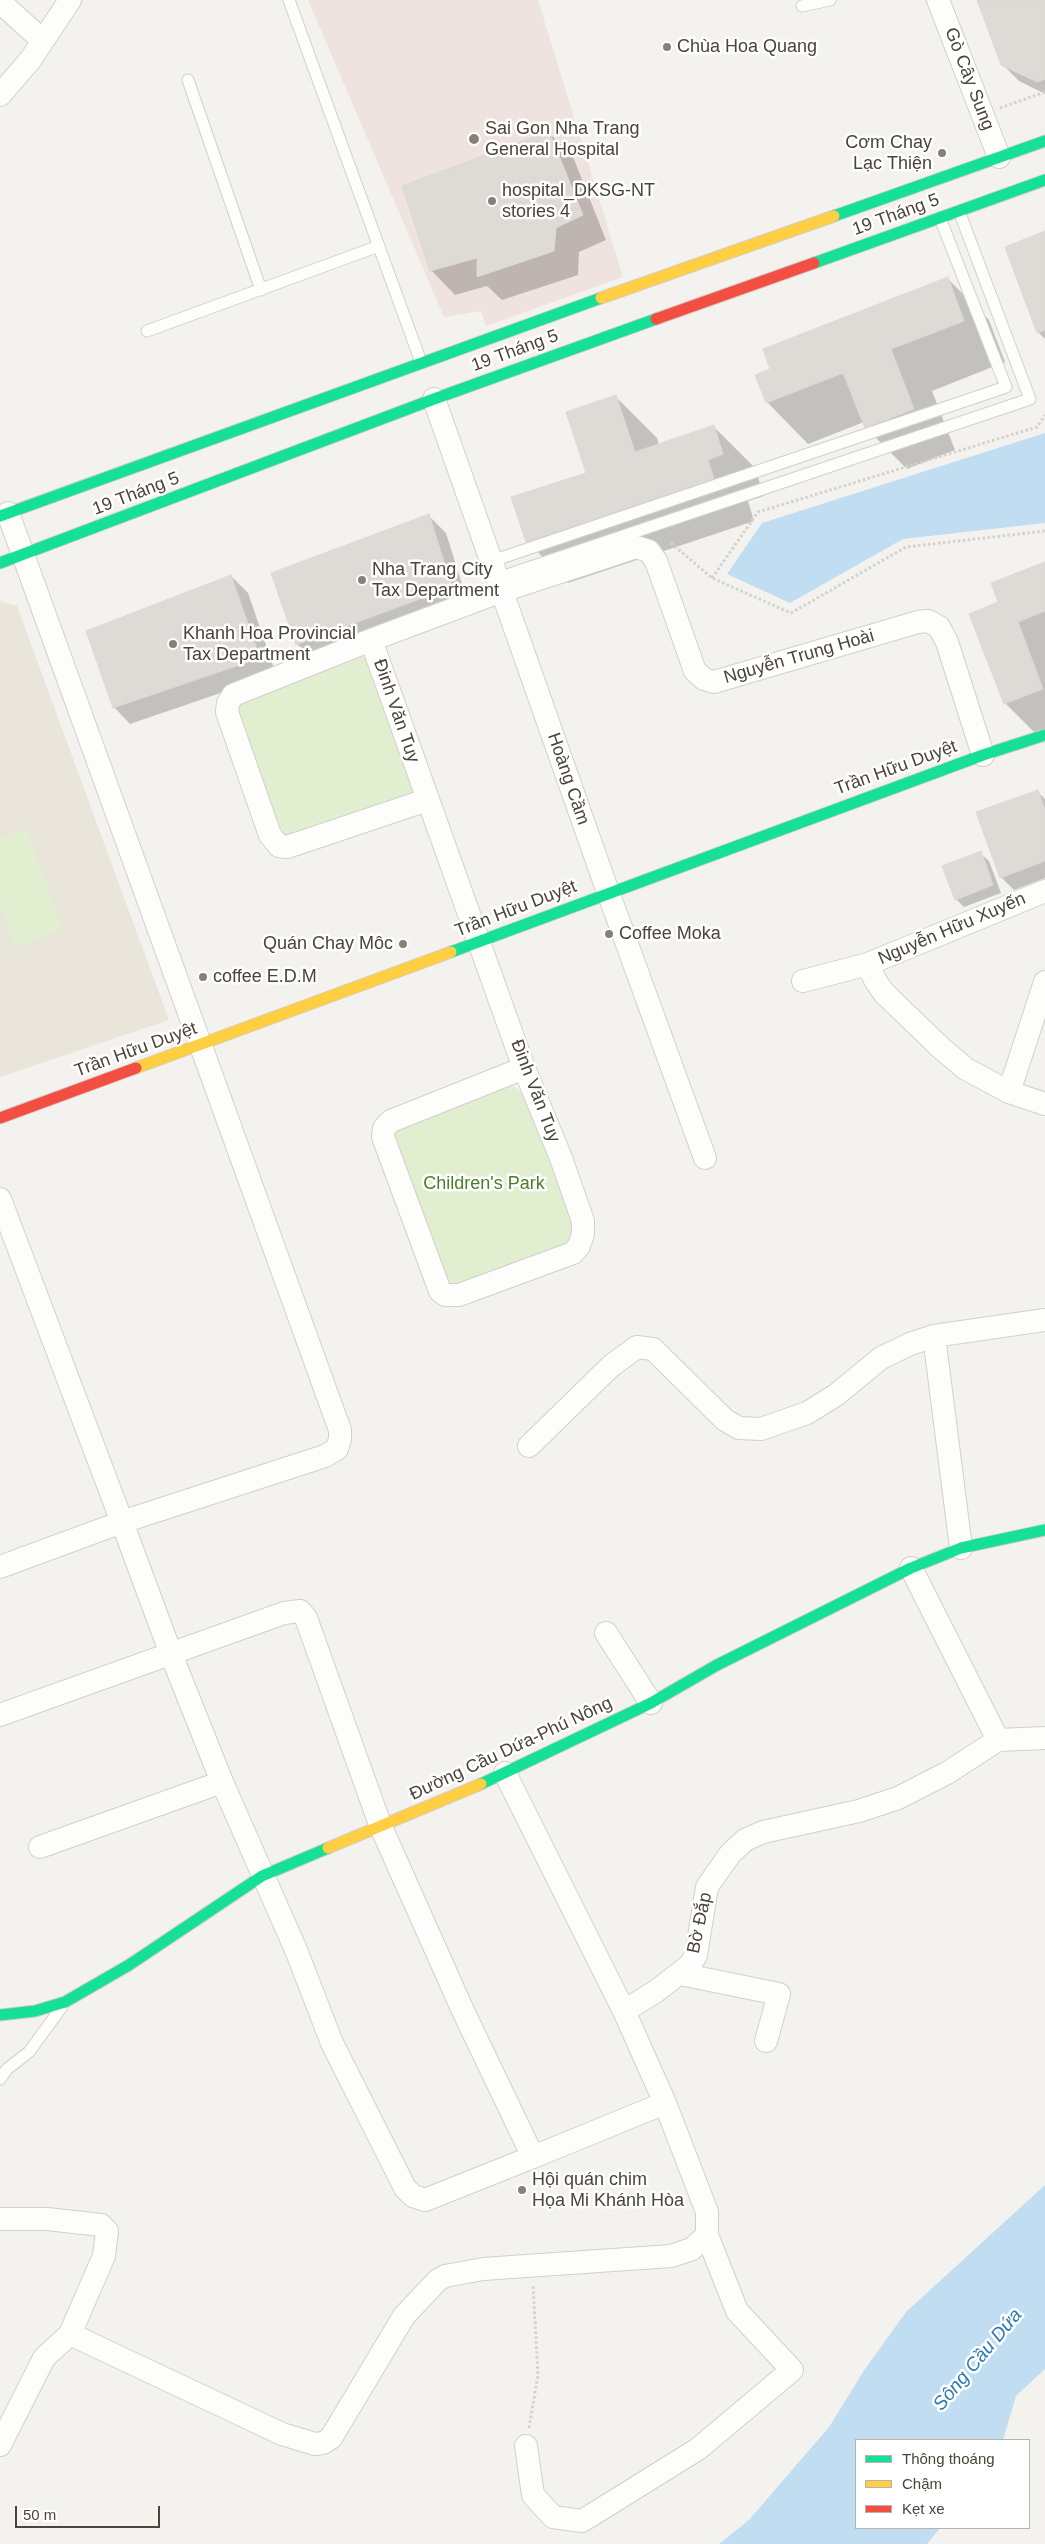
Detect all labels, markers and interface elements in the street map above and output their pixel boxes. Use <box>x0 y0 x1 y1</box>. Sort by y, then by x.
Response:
street label: Gò Cây Sung <box>940 25 998 133</box>
place label: Chùa Hoa Quang <box>677 36 817 58</box>
marker: Chùa Hoa Quang <box>661 41 673 53</box>
place label: Sai Gon Nha Trang General Hospital <box>485 118 639 160</box>
marker: Sai Gon Nha Trang General Hospital <box>467 132 481 146</box>
place label: Cơm Chay Lạc Thiện <box>845 132 932 174</box>
marker: Cơm Chay Lạc Thiện <box>936 147 948 159</box>
place label: hospital_DKSG-NT stories 4 <box>502 180 655 222</box>
street label: 19 Tháng 5 <box>850 189 942 241</box>
marker: hospital_DKSG-NT stories 4 <box>486 195 498 207</box>
street label: 19 Tháng 5 <box>469 325 561 377</box>
street label: 19 Tháng 5 <box>90 468 182 520</box>
place label: Nha Trang City Tax Department <box>372 559 499 602</box>
marker: Nha Trang City Tax Department <box>356 574 368 586</box>
place label: Khanh Hoa Provincial Tax Department <box>183 623 356 666</box>
street label: Nguyễn Trung Hoài <box>721 625 877 689</box>
marker: Khanh Hoa Provincial Tax Department <box>167 638 179 650</box>
street label: Đinh Văn Tuy <box>368 656 424 766</box>
street label: Hoàng Cầm <box>542 730 594 828</box>
street label: Trần Hữu Duyệt <box>832 736 960 800</box>
street label: Trần Hữu Duyệt <box>452 876 580 942</box>
street label: Nguyễn Hữu Xuyến <box>875 888 1029 970</box>
place label: Coffee Moka <box>619 923 721 945</box>
marker: Coffee Moka <box>603 928 615 940</box>
place label: Quán Chay Môc <box>263 933 393 955</box>
marker: Quán Chay Môc <box>397 938 409 950</box>
place label: coffee E.D.M <box>213 966 317 988</box>
marker: coffee E.D.M <box>197 971 209 983</box>
street label: Trần Hữu Duyệt <box>72 1018 200 1082</box>
street label: Đinh Văn Tuy <box>505 1037 565 1145</box>
park label: Children's Park <box>423 1173 545 1195</box>
street label: Đường Cầu Dứa-Phú Nông <box>406 1693 616 1805</box>
street label: Bờ Đắp <box>683 1891 717 1955</box>
place label: Hội quán chim Họa Mi Khánh Hòa <box>532 2169 684 2212</box>
marker: Hội quán chim Họa Mi Khánh Hòa <box>516 2184 528 2196</box>
water label: Sông Cầu Dứa <box>929 2304 1027 2416</box>
legend <box>855 2439 1030 2529</box>
text: Thông thoáng <box>902 2450 995 2467</box>
text: Chậm <box>902 2475 942 2492</box>
scale bar <box>18 2496 162 2528</box>
text: Kẹt xe <box>902 2500 945 2517</box>
text: 50 m <box>23 2506 56 2523</box>

